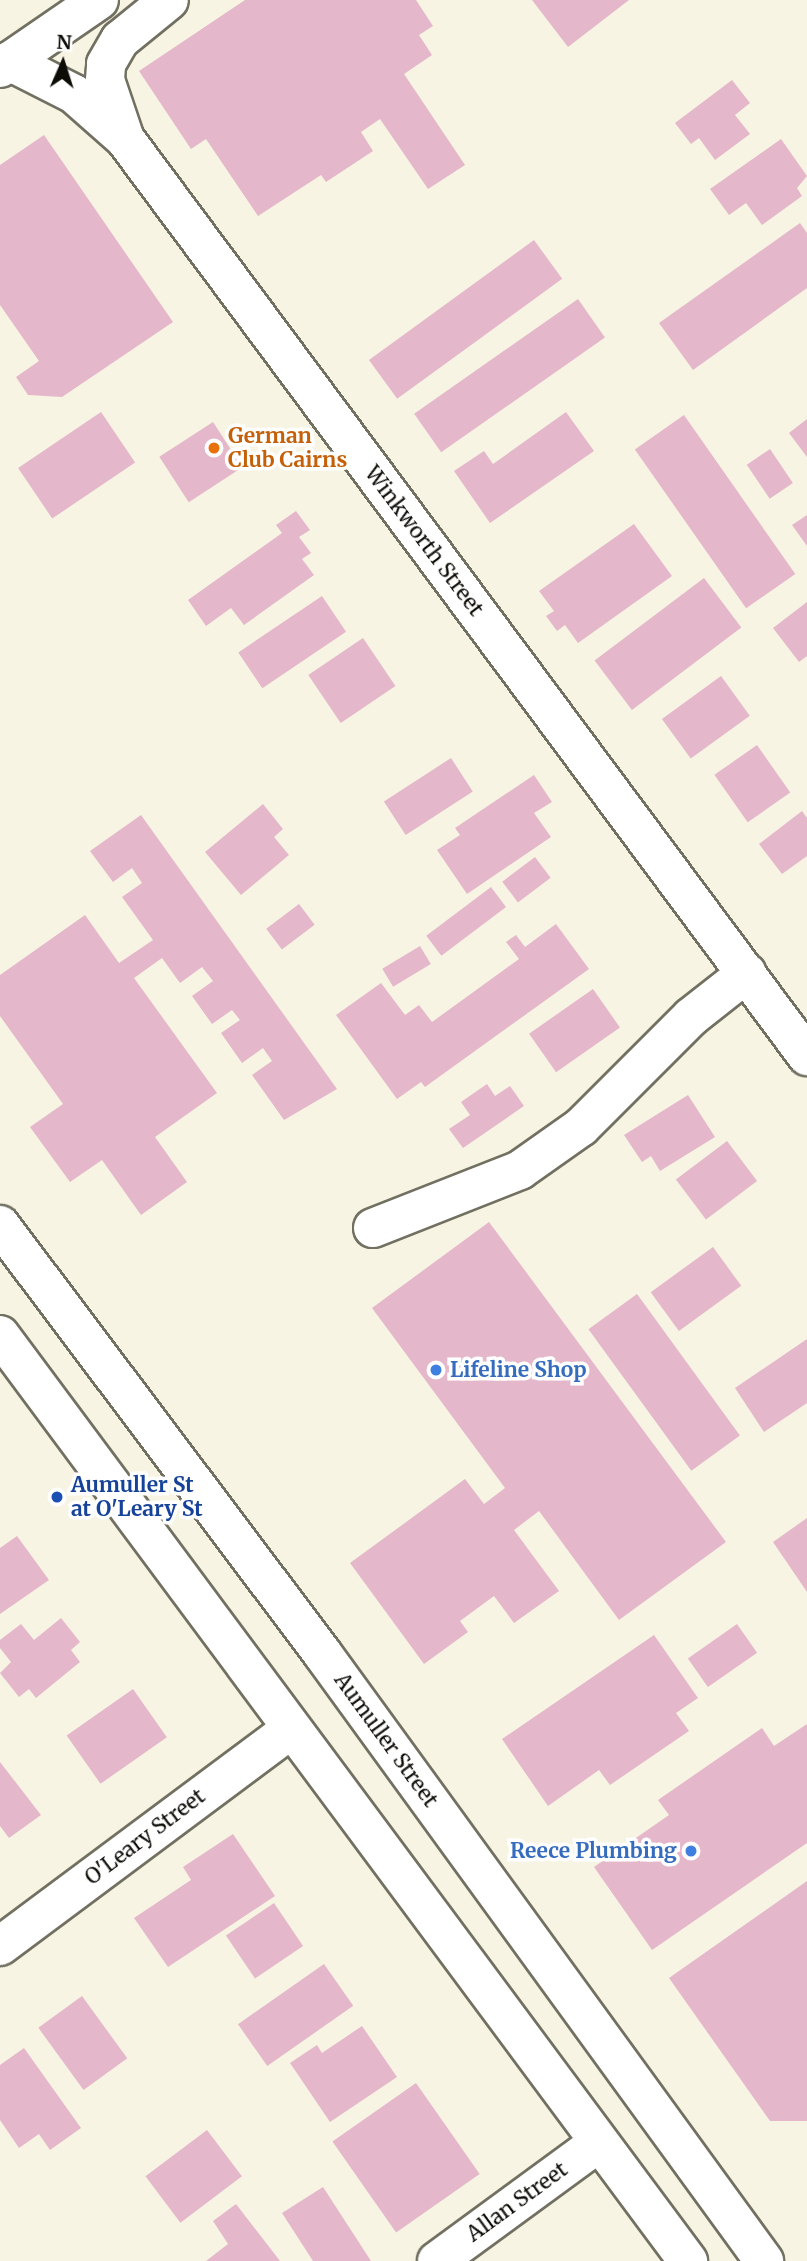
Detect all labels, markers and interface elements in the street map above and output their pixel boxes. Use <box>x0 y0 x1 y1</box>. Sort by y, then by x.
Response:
north arrow <box>28 28 98 98</box>
text: N <box>56 30 72 54</box>
place label: German Club Cairns <box>228 423 347 473</box>
marker: German Club Cairns <box>206 440 222 456</box>
street label: Winkworth Street <box>359 461 489 621</box>
place label: Lifeline Shop <box>450 1357 587 1383</box>
marker: Lifeline Shop <box>428 1362 444 1378</box>
place label: Aumuller St at O'Leary St <box>71 1472 203 1522</box>
marker: Aumuller St at O'Leary St <box>49 1489 65 1505</box>
street label: Aumuller Street <box>329 1668 443 1812</box>
street label: O'Leary Street <box>80 1784 210 1890</box>
place label: Reece Plumbing <box>510 1838 677 1864</box>
marker: Reece Plumbing <box>683 1843 699 1859</box>
street label: Allan Street <box>462 2157 572 2247</box>

